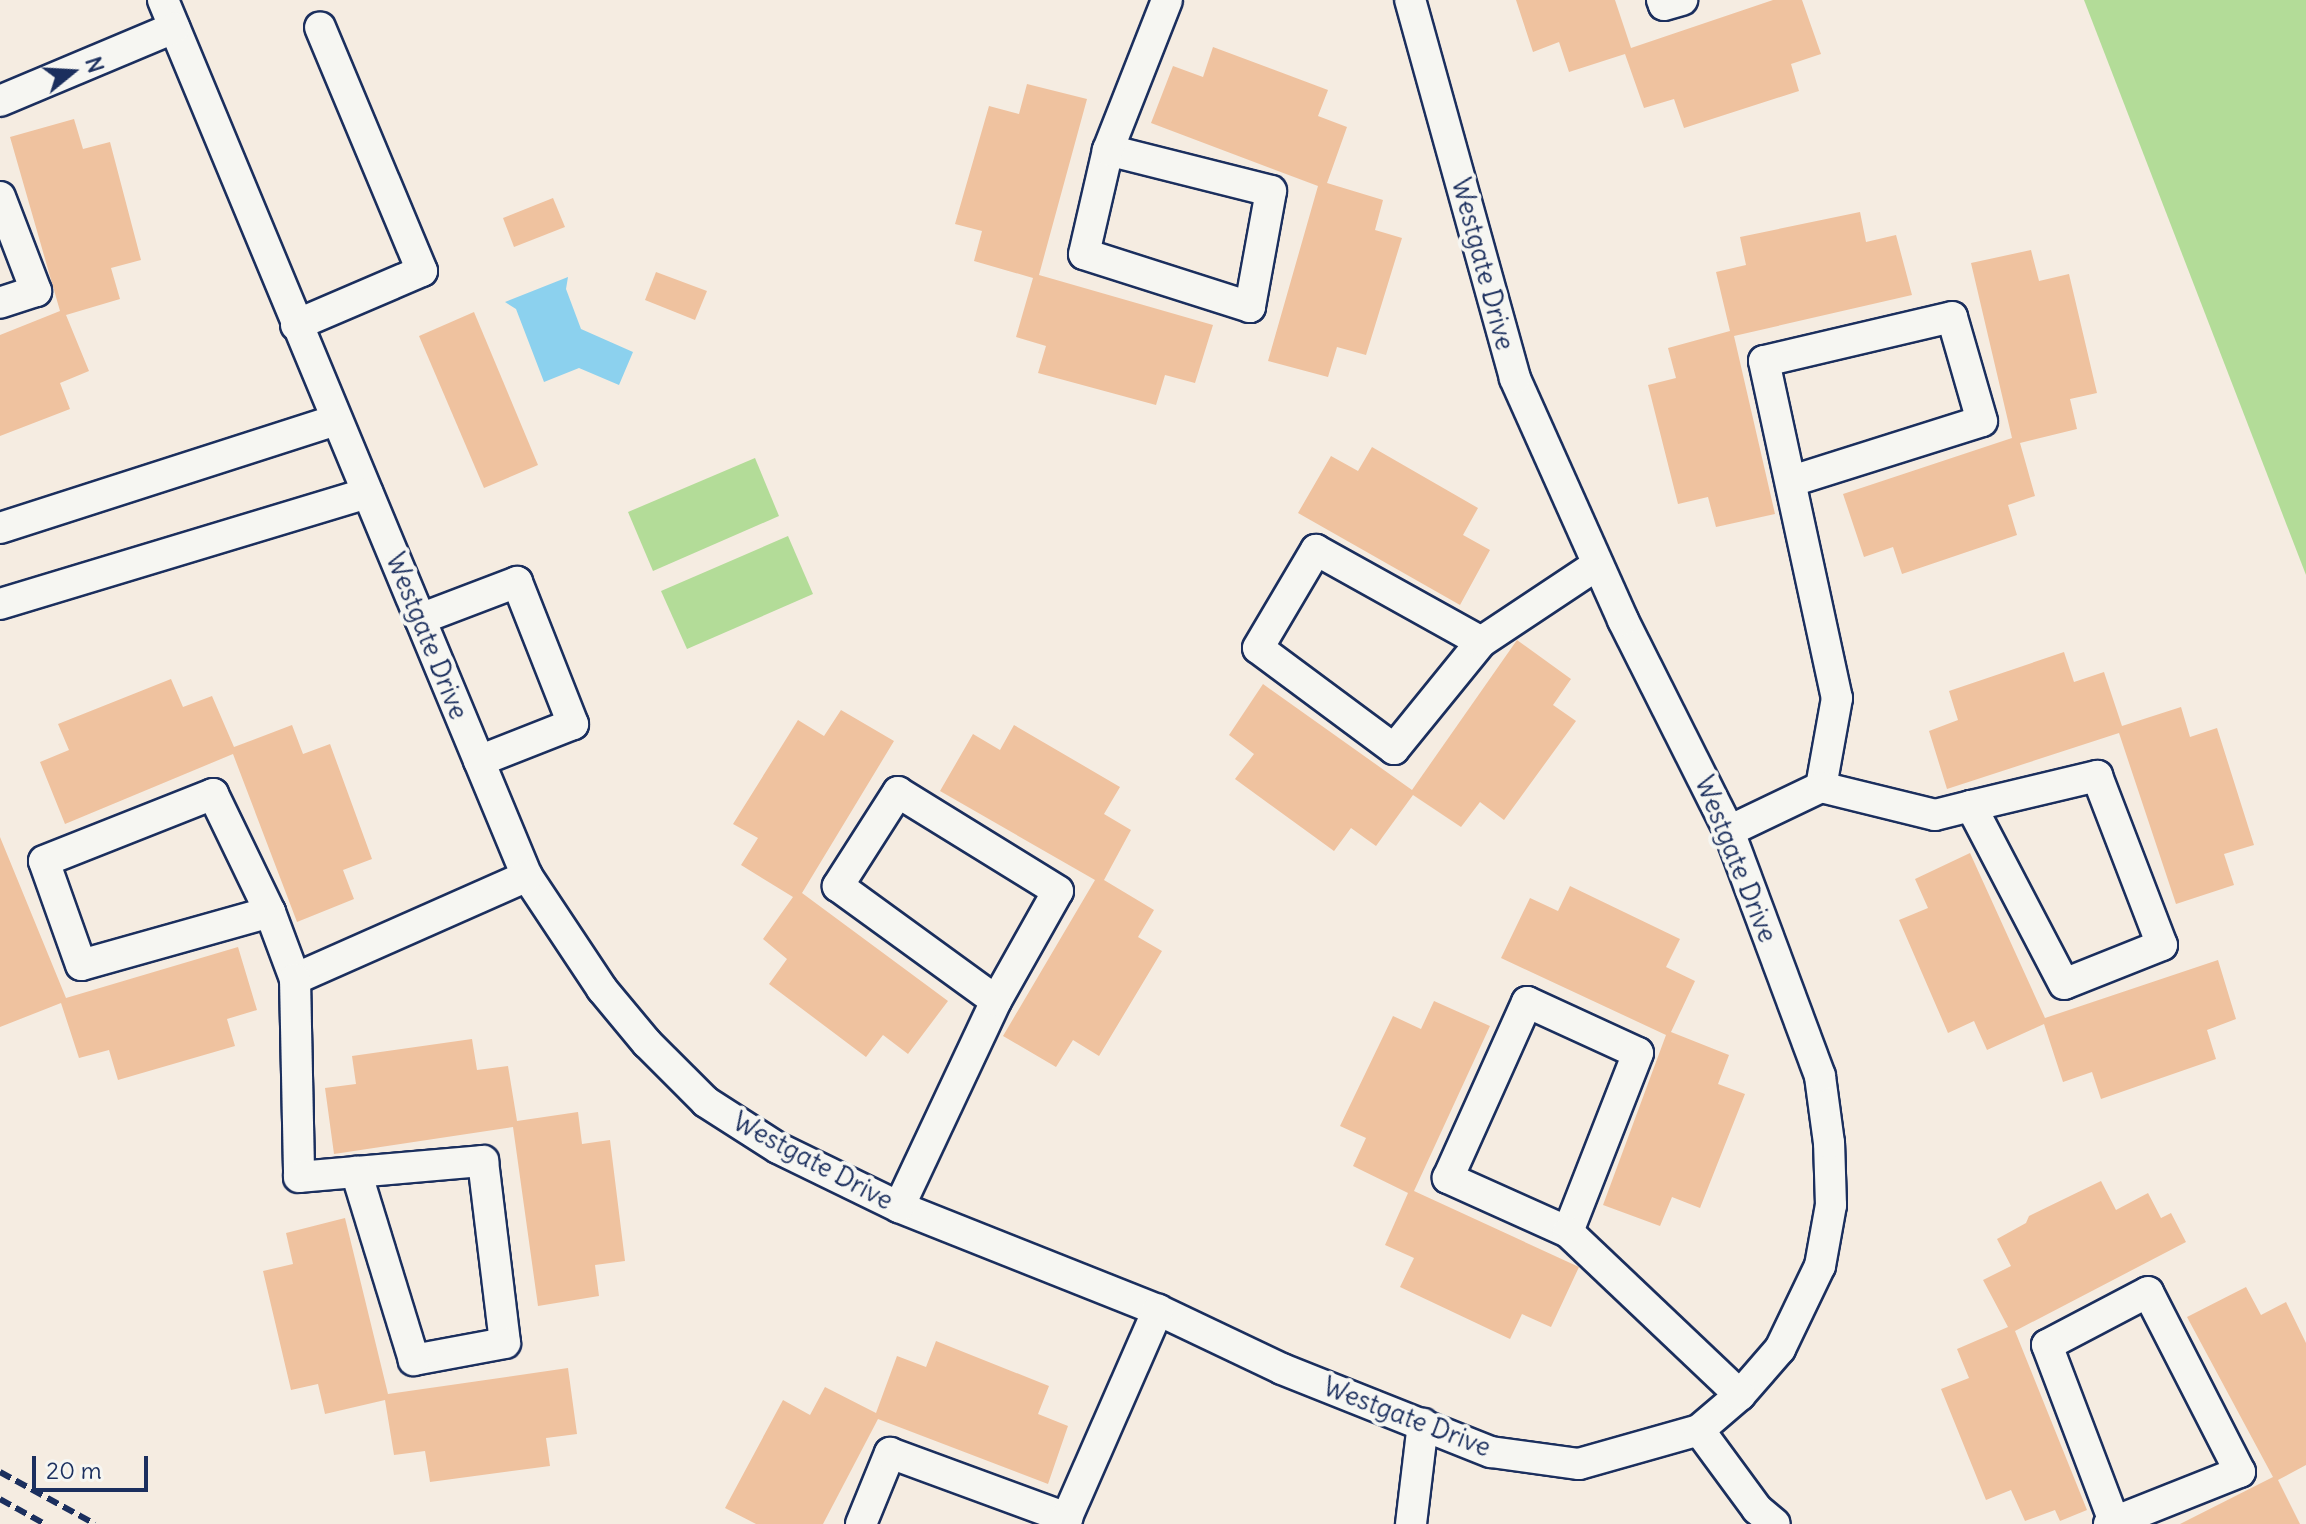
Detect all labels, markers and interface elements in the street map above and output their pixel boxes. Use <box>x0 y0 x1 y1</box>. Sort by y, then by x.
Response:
north arrow <box>32 32 112 112</box>
text: N <box>79 53 110 76</box>
street label: Westgate Drive <box>1445 175 1521 353</box>
street label: Westgate Drive <box>379 548 475 724</box>
street label: Westgate Drive <box>1688 771 1784 947</box>
street label: Westgate Drive <box>728 1106 898 1216</box>
street label: Westgate Drive <box>1319 1371 1495 1463</box>
scale bar <box>36 1440 152 1490</box>
text: 20 m <box>46 1455 102 1485</box>

